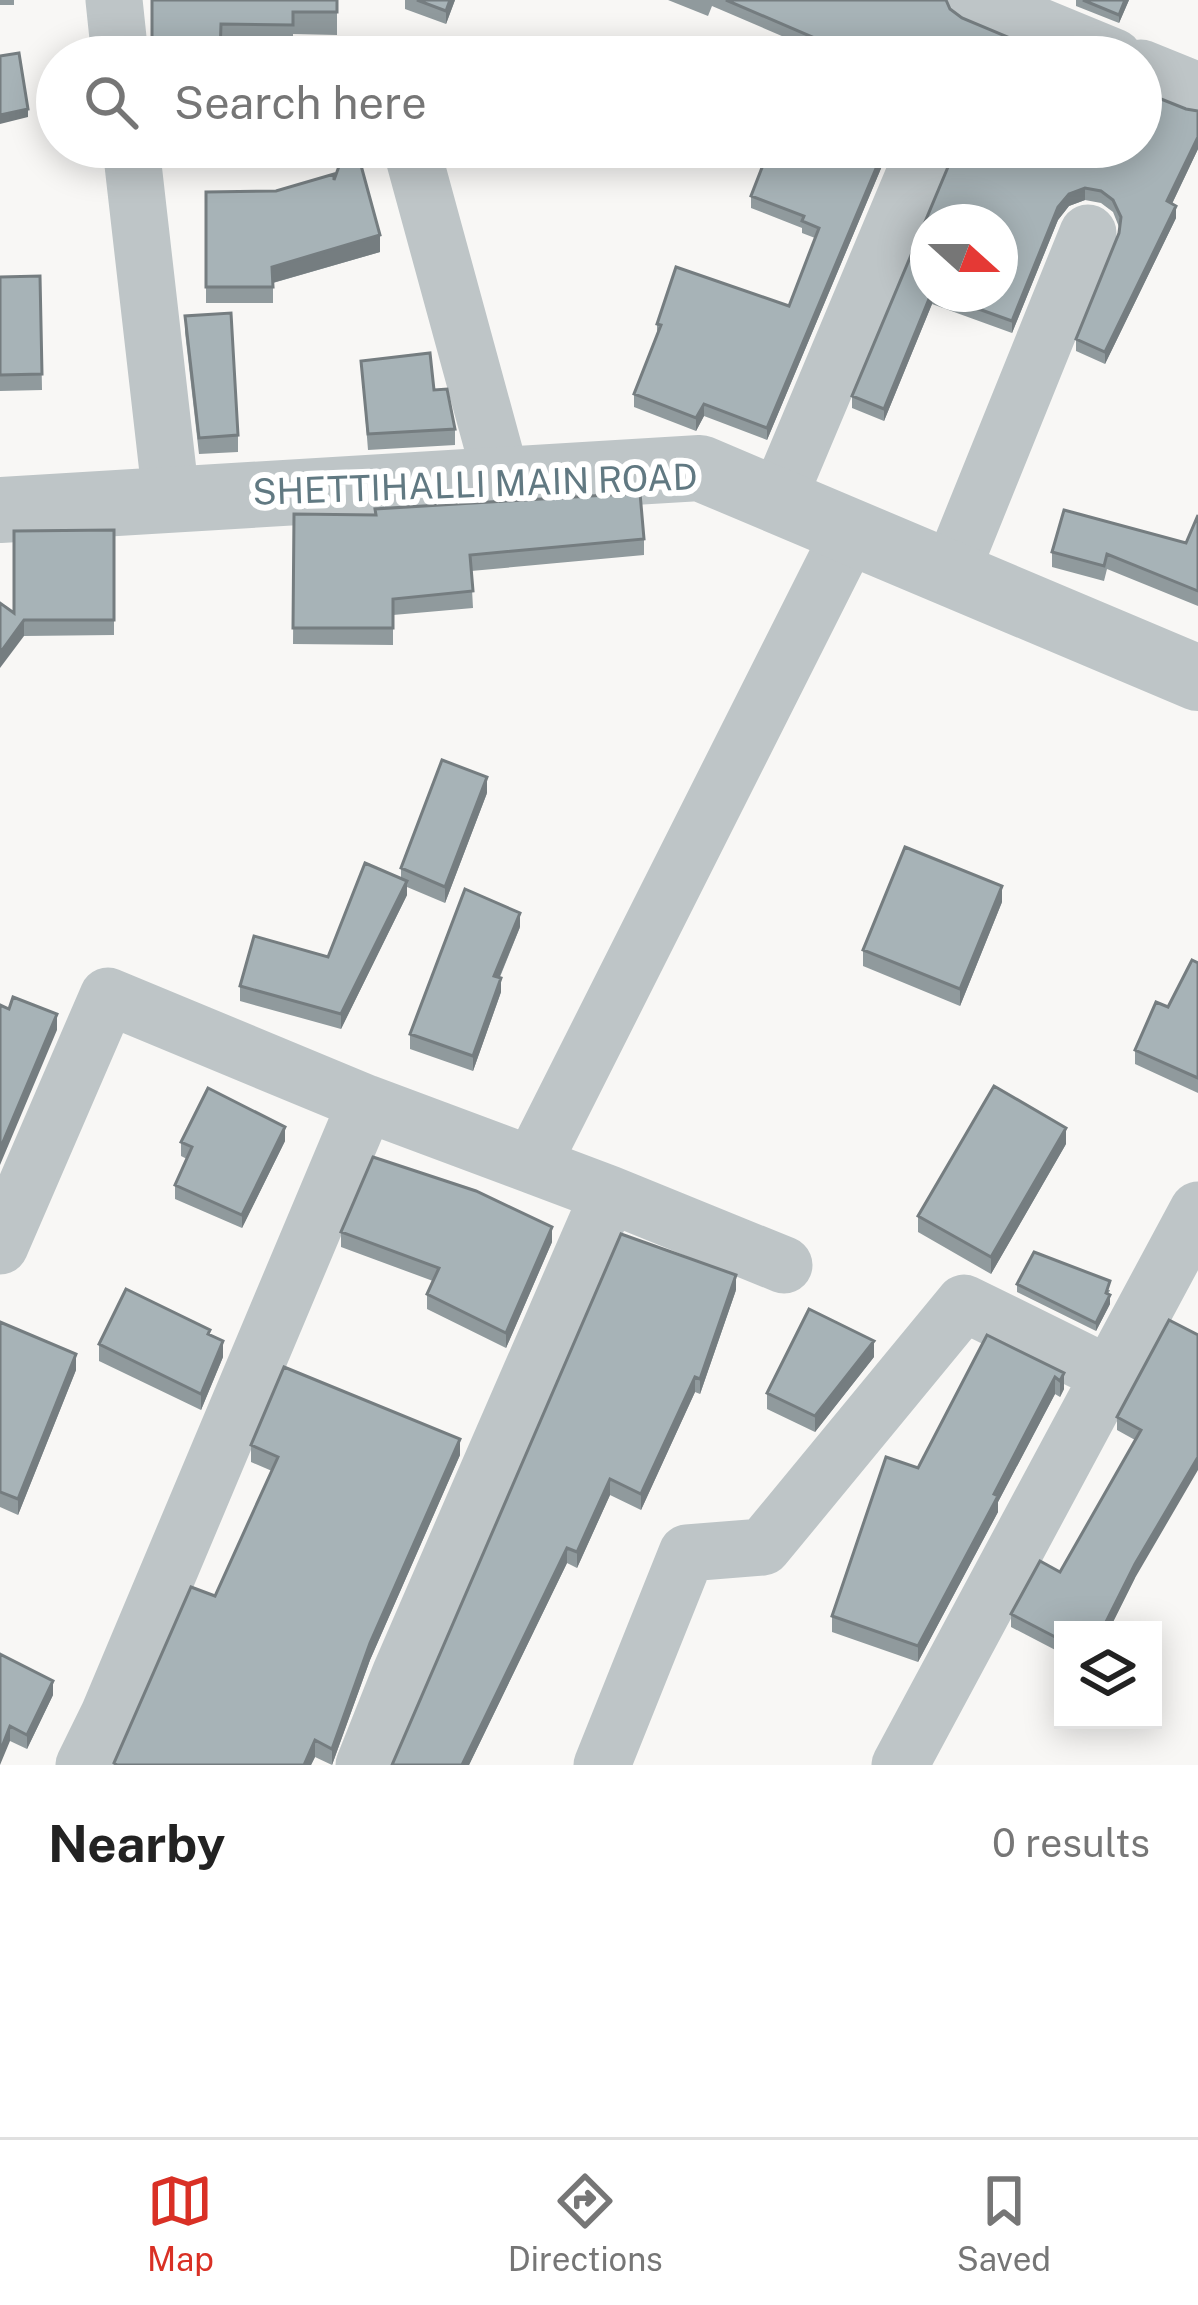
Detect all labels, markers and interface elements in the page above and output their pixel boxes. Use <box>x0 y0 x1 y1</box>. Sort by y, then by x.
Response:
search box <box>36 36 1162 168</box>
icon: search <box>78 69 144 135</box>
text: Search here <box>174 76 427 129</box>
north arrow <box>910 204 1018 312</box>
street label: SHETTIHALLI MAIN ROAD <box>252 455 698 513</box>
map controls <box>1054 1621 1162 1729</box>
button: layers <box>1054 1621 1162 1729</box>
text: Nearby <box>48 1814 225 1873</box>
text: 0 results <box>992 1820 1150 1866</box>
tab: Map <box>147 2168 214 2278</box>
tab: Directions <box>508 2168 663 2278</box>
tab: Saved <box>957 2168 1051 2278</box>

